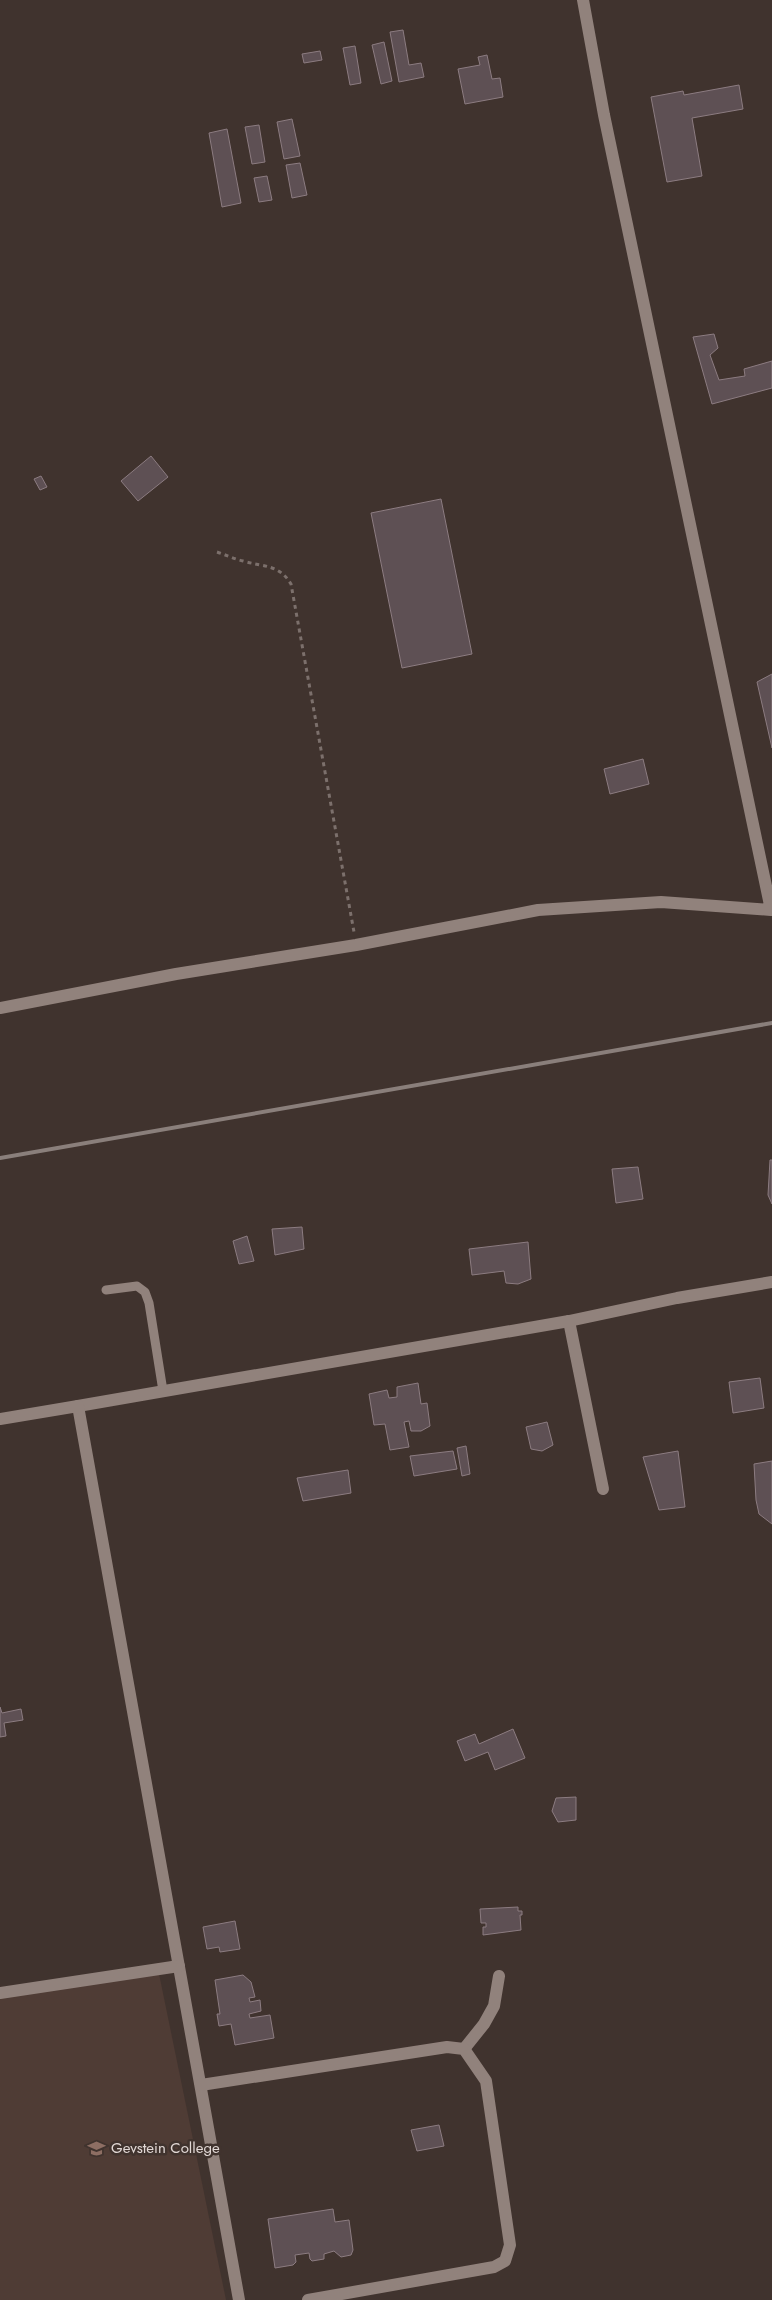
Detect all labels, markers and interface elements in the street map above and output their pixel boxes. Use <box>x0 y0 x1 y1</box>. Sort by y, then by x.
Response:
place label: Gevstein College <box>111 2137 220 2159</box>
school or university icon: Gevstein College <box>87 2138 107 2158</box>

